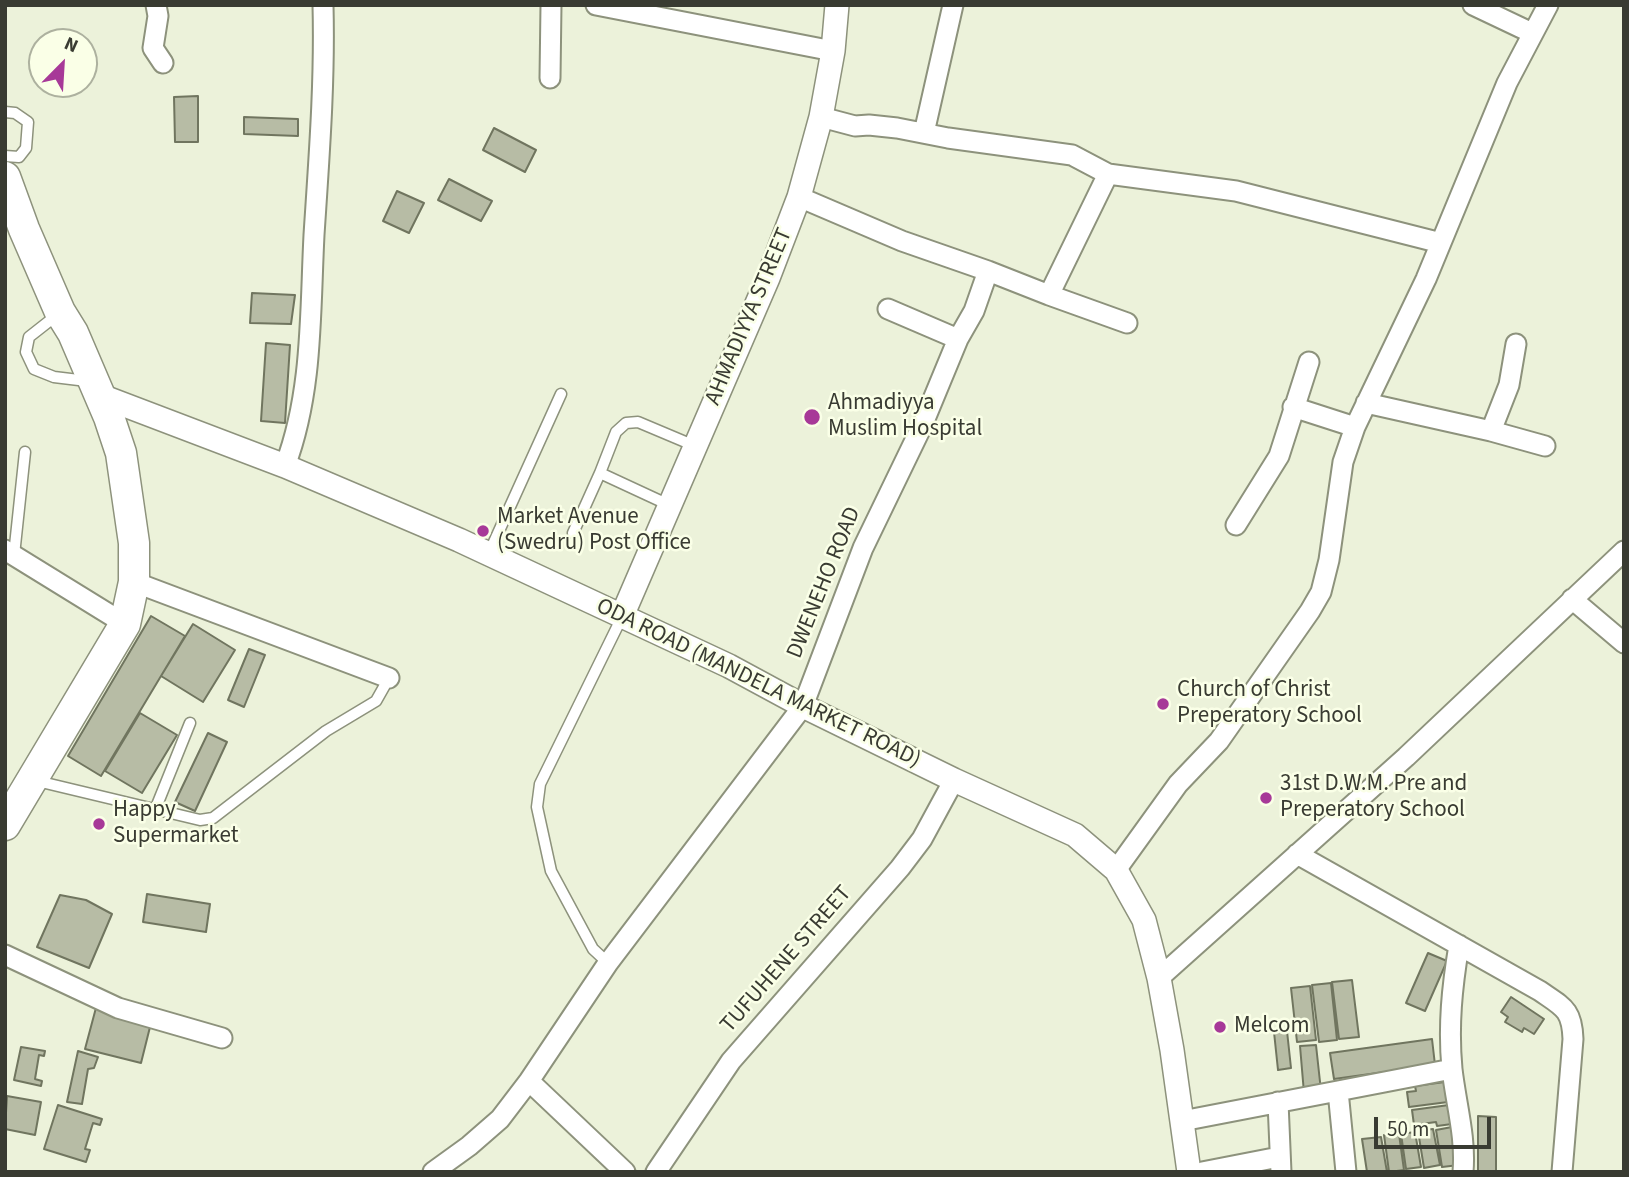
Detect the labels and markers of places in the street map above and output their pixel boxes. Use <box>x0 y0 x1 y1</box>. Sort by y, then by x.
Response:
place label: Ahmadiyya Muslim Hospital <box>828 390 982 444</box>
marker: Ahmadiyya Muslim Hospital <box>802 407 822 427</box>
place label: Market Avenue (Swedru) Post Office <box>497 504 691 558</box>
marker: Market Avenue (Swedru) Post Office <box>475 523 491 539</box>
place label: Church of Christ Preperatory School <box>1177 677 1362 731</box>
marker: Church of Christ Preperatory School <box>1155 696 1171 712</box>
place label: 31st D.W.M. Pre and Preperatory School <box>1280 771 1467 825</box>
marker: 31st D.W.M. Pre and Preperatory School <box>1258 790 1274 806</box>
place label: Happy Supermarket <box>113 797 239 851</box>
marker: Happy Supermarket <box>91 816 107 832</box>
place label: Melcom <box>1234 1013 1310 1041</box>
marker: Melcom <box>1212 1019 1228 1035</box>

